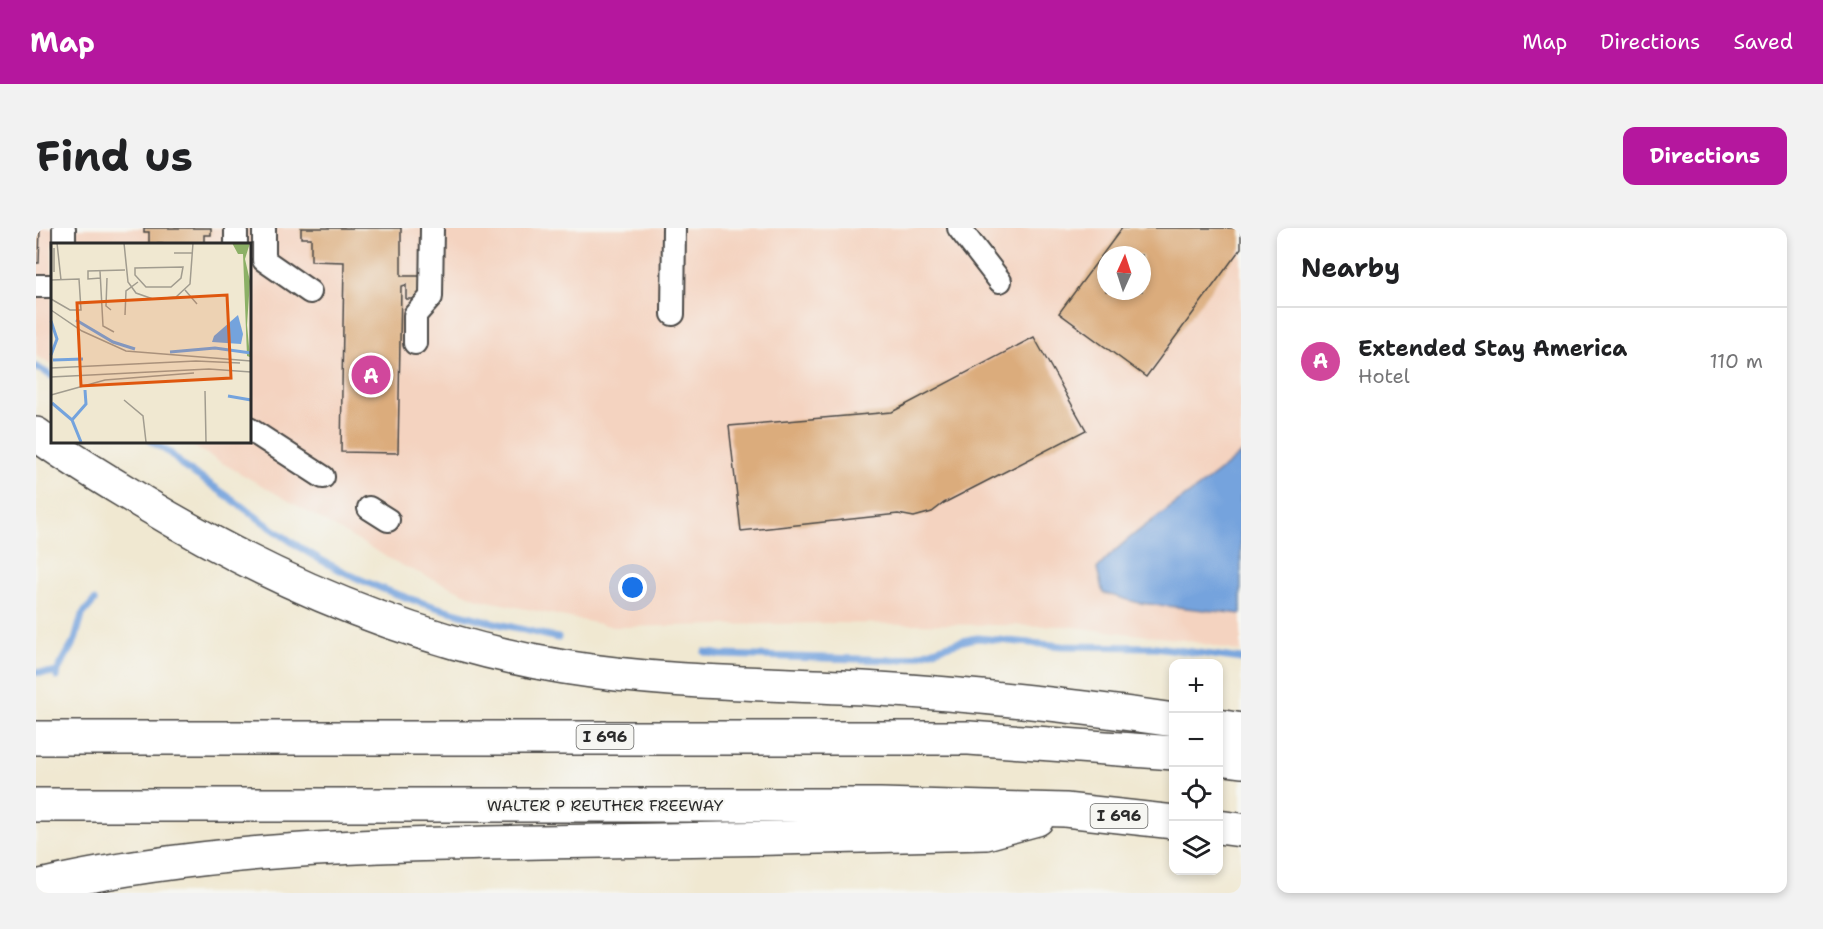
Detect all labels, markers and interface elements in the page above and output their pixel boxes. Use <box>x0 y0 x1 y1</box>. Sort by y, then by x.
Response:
text: Map <box>30 23 95 61</box>
text: Map <box>1522 28 1567 56</box>
text: Directions <box>1600 28 1700 56</box>
text: Saved <box>1733 28 1793 56</box>
button: Directions <box>1623 127 1787 185</box>
text: Find us <box>36 128 193 184</box>
inset map <box>51 243 250 442</box>
north arrow <box>1097 246 1151 300</box>
text: Nearby <box>1301 250 1400 285</box>
text: Extended Stay America <box>1358 334 1627 363</box>
text: A <box>1313 348 1328 374</box>
text: 110 m <box>1709 348 1763 374</box>
pin: A <box>352 352 390 398</box>
text: Hotel <box>1358 363 1410 389</box>
your location <box>618 573 647 602</box>
map controls <box>1169 659 1223 875</box>
button: + <box>1169 659 1223 713</box>
button: − <box>1169 713 1223 767</box>
road number: I 696 <box>576 725 634 749</box>
button: locate <box>1169 767 1223 821</box>
street label: WALTER P REUTHER FREEWAY <box>487 795 724 816</box>
road number: I 696 <box>1090 804 1148 828</box>
button: layers <box>1169 821 1223 875</box>

